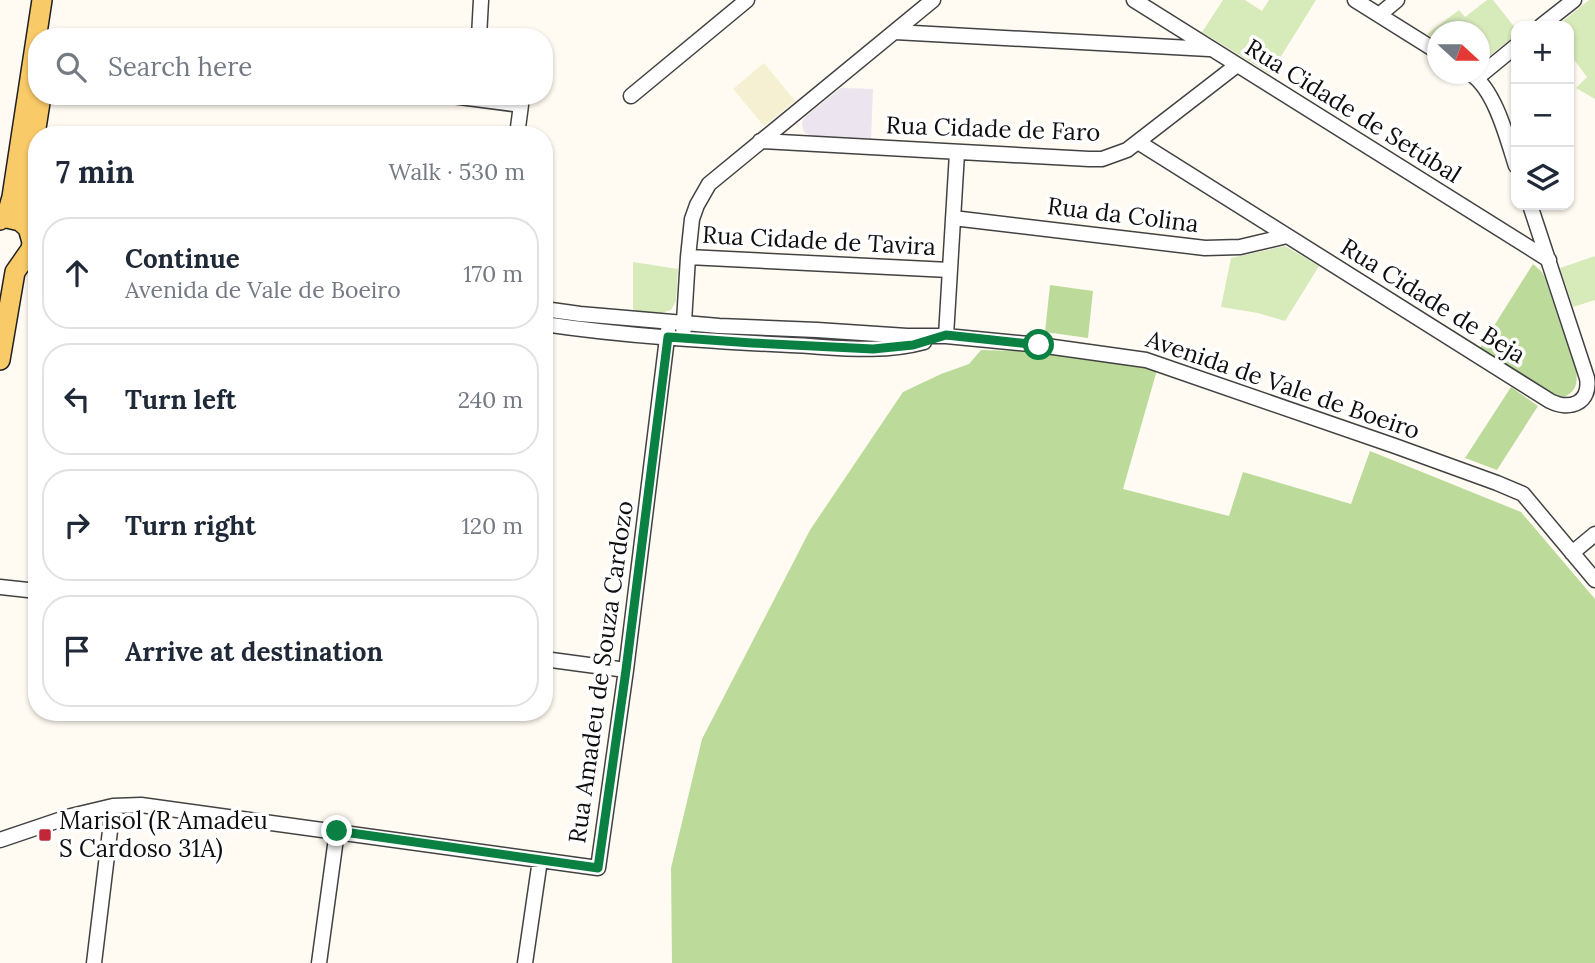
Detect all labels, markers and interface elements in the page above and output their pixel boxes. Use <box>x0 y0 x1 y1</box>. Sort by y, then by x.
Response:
north arrow <box>1427 21 1490 84</box>
map controls <box>1511 21 1574 210</box>
button: + <box>1511 21 1574 84</box>
search box <box>28 28 553 105</box>
street label: Rua Cidade de Setúbal <box>1240 32 1467 190</box>
icon: search <box>52 48 90 86</box>
text: Search here <box>108 50 252 83</box>
button: − <box>1511 84 1574 147</box>
street label: Rua Cidade de Faro <box>885 109 1101 148</box>
button: layers <box>1511 147 1574 210</box>
text: 7 min <box>56 153 135 191</box>
text: Walk · 530 m <box>388 157 525 186</box>
street label: Rua da Colina <box>1046 190 1200 239</box>
street label: Rua Cidade de Tavira <box>701 219 937 262</box>
street label: Rua Cidade de Beja <box>1335 231 1531 370</box>
text: Continue <box>125 242 240 275</box>
icon: ahead <box>58 254 96 292</box>
text: 170 m <box>463 259 523 288</box>
text: Avenida de Vale de Boeiro <box>125 275 401 304</box>
street label: Avenida de Vale de Boeiro <box>1141 323 1424 446</box>
route start <box>1023 329 1054 360</box>
icon: left <box>58 380 96 418</box>
text: Turn left <box>125 383 236 416</box>
text: 240 m <box>458 385 523 414</box>
street label: Rua Amadeu de Souza Cardozo <box>561 499 640 845</box>
icon: right <box>58 506 96 544</box>
text: Turn right <box>125 509 256 542</box>
text: 120 m <box>461 511 523 540</box>
icon: arrive <box>58 632 96 670</box>
text: Arrive at destination <box>125 635 383 668</box>
place label: Marisol (R Amadeu S Cardoso 31A) <box>59 805 268 864</box>
route end <box>321 815 352 846</box>
marker: Marisol (R Amadeu S Cardoso 31A) <box>37 827 53 843</box>

